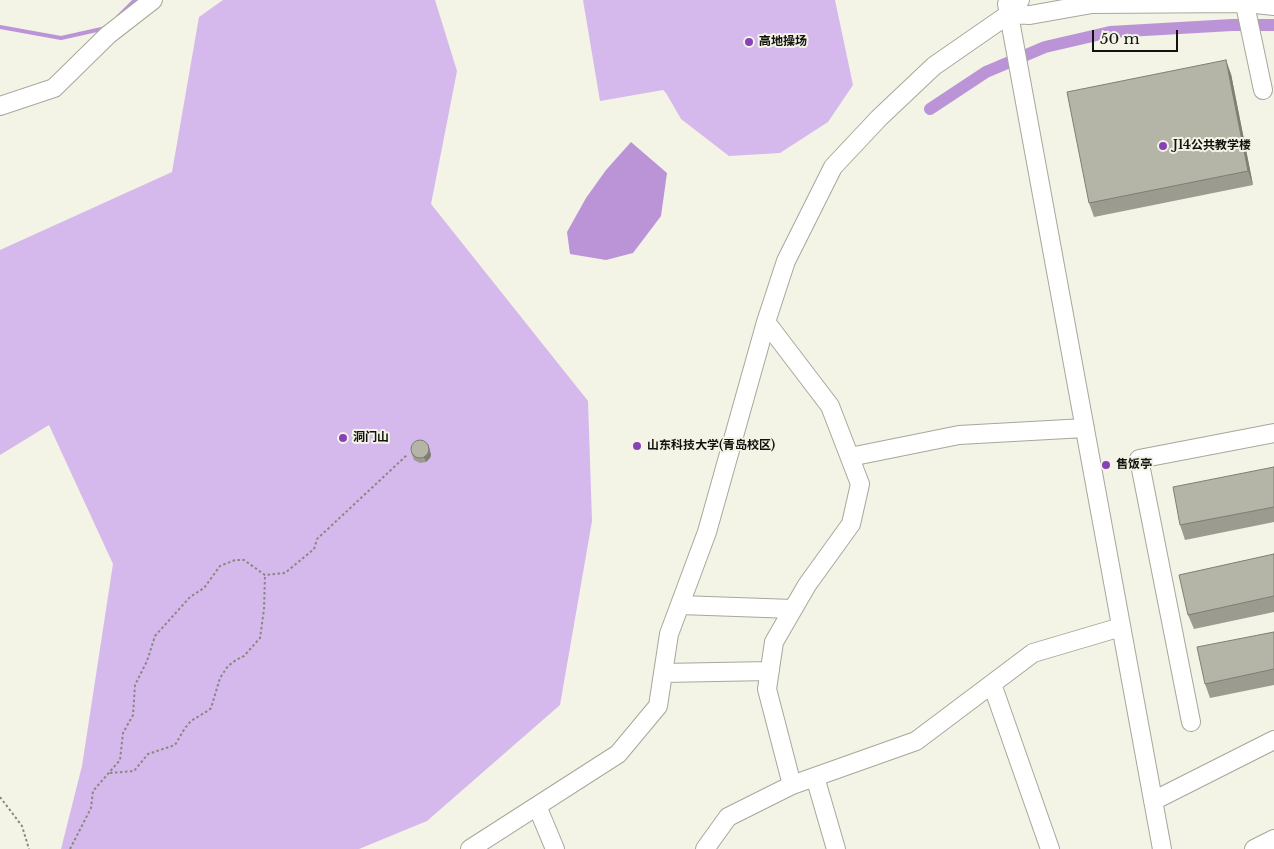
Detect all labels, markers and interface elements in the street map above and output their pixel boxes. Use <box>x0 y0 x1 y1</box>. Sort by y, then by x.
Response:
scale bar <box>1094 20 1180 52</box>
text: 50 m <box>1100 29 1140 48</box>
place label: 高地操场 <box>759 35 807 49</box>
marker: 高地操场 <box>743 36 755 48</box>
place label: J14公共教学楼 <box>1173 139 1251 153</box>
marker: J14公共教学楼 <box>1157 140 1169 152</box>
place label: 洞门山 <box>353 431 389 445</box>
marker: 洞门山 <box>337 432 349 444</box>
place label: 山东科技大学(青岛校区) <box>647 439 775 453</box>
marker: 山东科技大学(青岛校区) <box>631 440 643 452</box>
place label: 售饭亭 <box>1116 458 1152 472</box>
marker: 售饭亭 <box>1100 459 1112 471</box>

